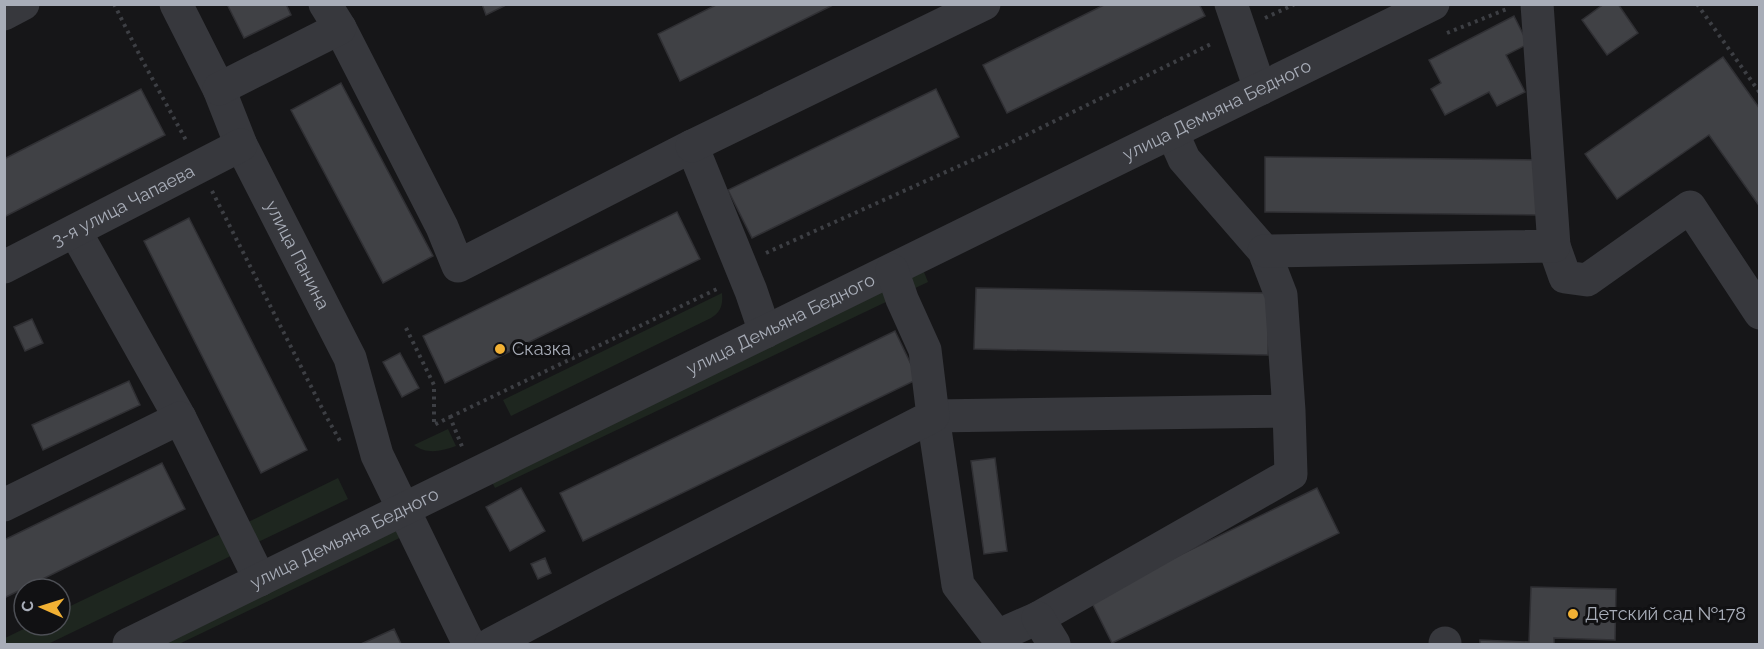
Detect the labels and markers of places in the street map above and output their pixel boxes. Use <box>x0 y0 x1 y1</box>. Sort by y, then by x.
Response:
place label: Сказка <box>512 338 571 359</box>
marker: Сказка <box>493 342 507 356</box>
place label: Детский сад №178 <box>1585 603 1746 624</box>
marker: Детский сад №178 <box>1566 607 1580 621</box>

